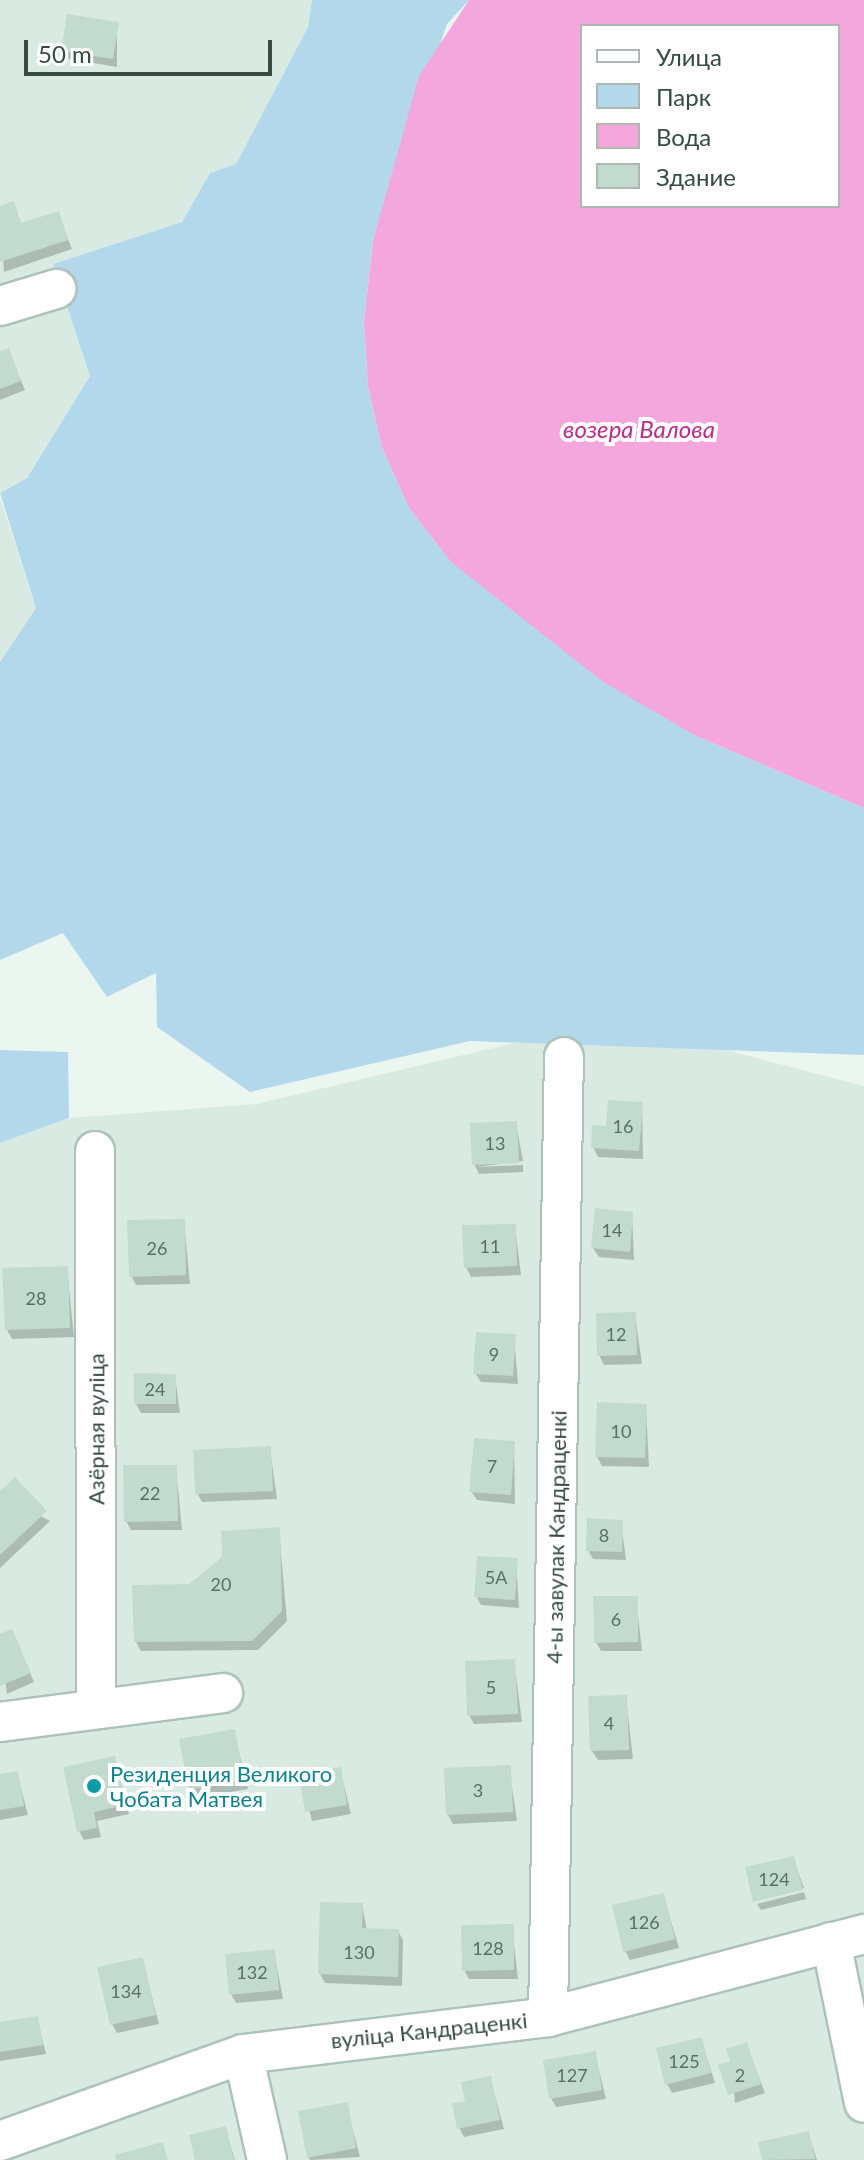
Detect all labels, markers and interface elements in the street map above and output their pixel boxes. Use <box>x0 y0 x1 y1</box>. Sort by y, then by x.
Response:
scale bar <box>28 24 276 74</box>
legend <box>580 24 840 208</box>
text: 50 m <box>38 39 92 68</box>
text: Улица <box>656 42 722 71</box>
text: Парк <box>656 82 711 111</box>
text: Вода <box>656 122 711 151</box>
text: Здание <box>656 162 736 191</box>
water label: возера Валова <box>563 415 715 443</box>
house number: 16 <box>613 1115 633 1137</box>
house number: 13 <box>485 1132 505 1154</box>
house number: 14 <box>602 1219 622 1241</box>
house number: 11 <box>480 1235 500 1257</box>
house number: 26 <box>147 1237 167 1259</box>
house number: 28 <box>26 1287 46 1309</box>
house number: 12 <box>606 1323 626 1345</box>
house number: 9 <box>489 1343 499 1365</box>
street label: Азёрная вуліца <box>83 1353 109 1505</box>
house number: 24 <box>145 1378 165 1400</box>
street label: 4-ы завулак Кандраценкі <box>541 1410 571 1664</box>
house number: 10 <box>611 1420 631 1442</box>
house number: 7 <box>487 1455 497 1477</box>
house number: 22 <box>140 1482 160 1504</box>
house number: 8 <box>599 1524 609 1546</box>
house number: 5А <box>485 1566 507 1588</box>
house number: 20 <box>211 1573 231 1595</box>
house number: 6 <box>611 1608 621 1630</box>
house number: 5 <box>486 1676 496 1698</box>
house number: 4 <box>604 1712 614 1734</box>
place label: Резиденция Великого Чобата Матвея <box>110 1760 332 1812</box>
marker: Резиденция Великого Чобата Матвея <box>85 1777 103 1795</box>
house number: 3 <box>473 1779 483 1801</box>
house number: 124 <box>758 1868 790 1890</box>
house number: 126 <box>628 1911 660 1933</box>
house number: 128 <box>472 1937 504 1959</box>
house number: 130 <box>343 1941 375 1963</box>
house number: 132 <box>236 1961 268 1983</box>
house number: 134 <box>110 1980 142 2002</box>
street label: вуліца Кандраценкі <box>329 2007 529 2053</box>
house number: 125 <box>668 2050 700 2072</box>
house number: 127 <box>556 2064 588 2086</box>
house number: 2 <box>735 2064 745 2086</box>

